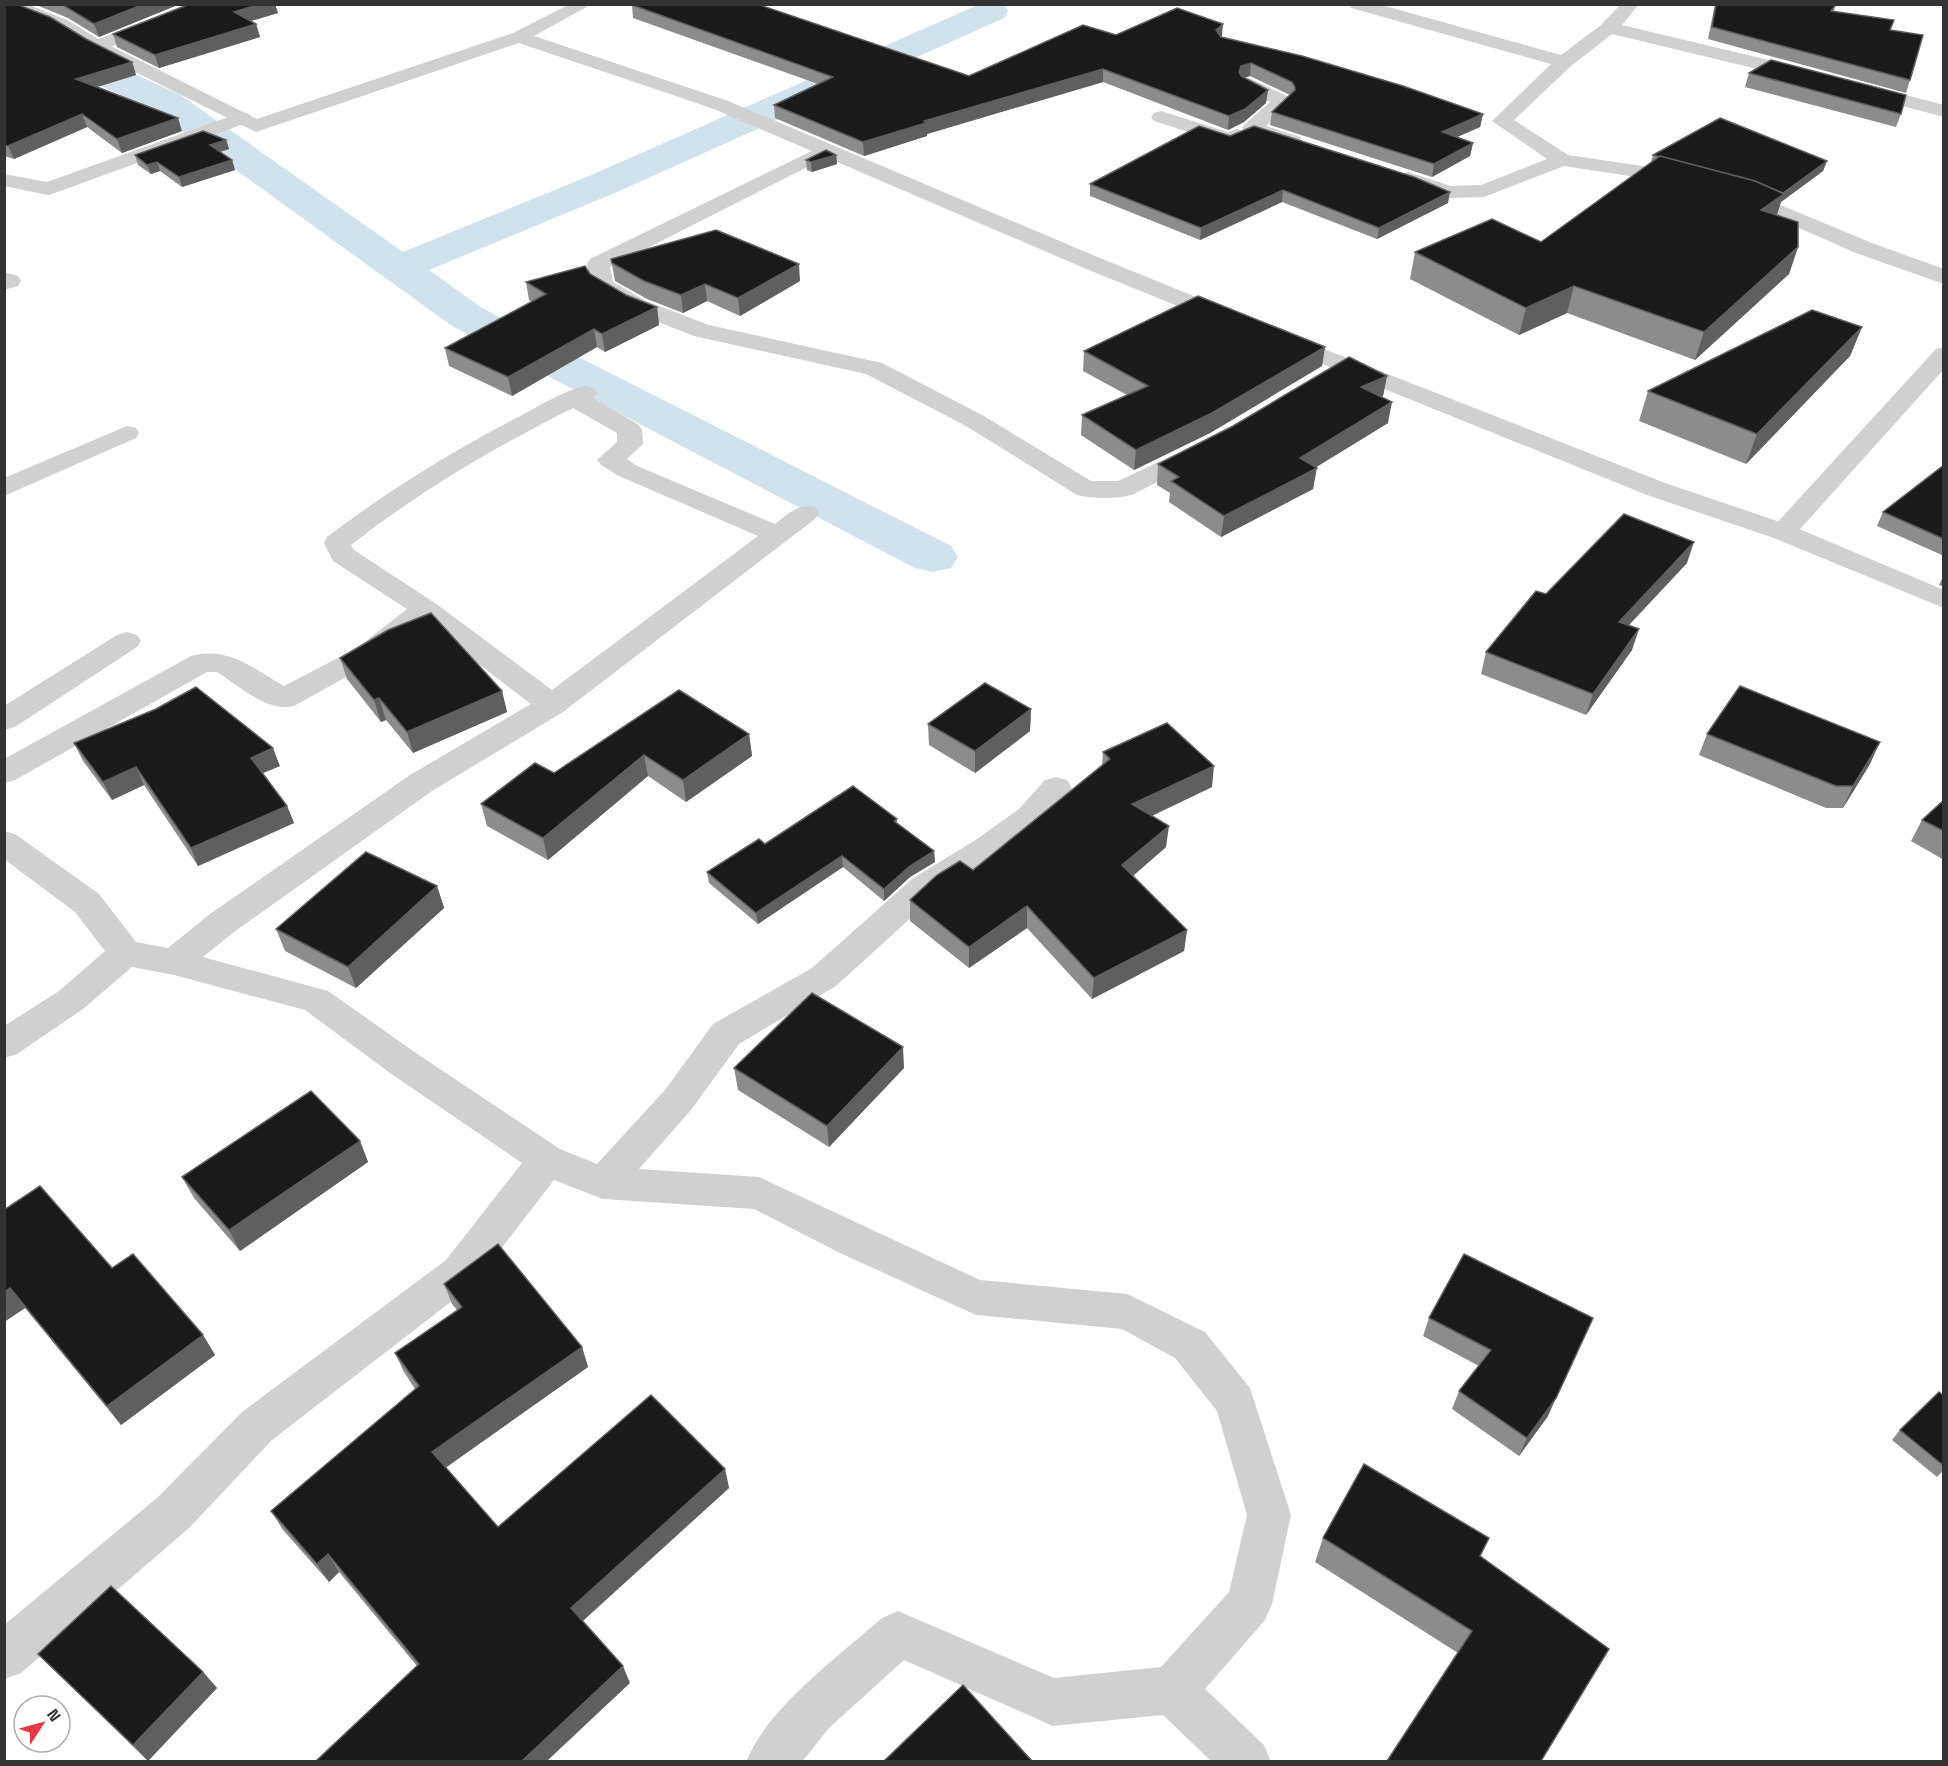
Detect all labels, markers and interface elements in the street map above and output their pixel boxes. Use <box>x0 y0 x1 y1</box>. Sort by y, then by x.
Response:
north arrow <box>12 1694 72 1754</box>
text: N <box>42 1705 65 1726</box>

